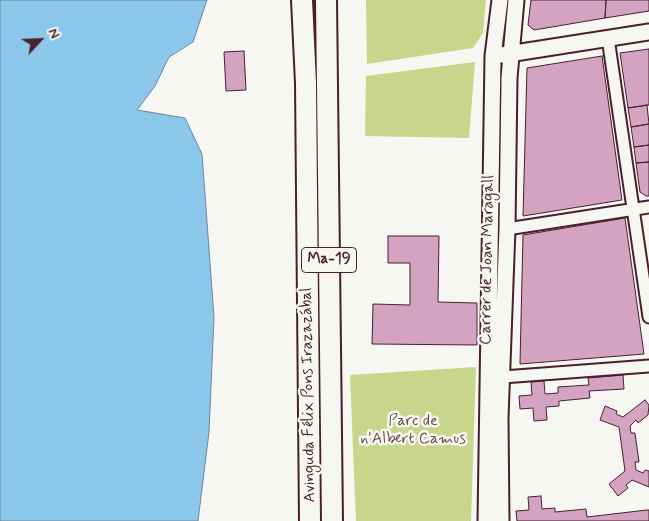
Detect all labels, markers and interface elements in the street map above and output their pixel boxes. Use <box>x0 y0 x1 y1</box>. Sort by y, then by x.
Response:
north arrow <box>15 15 65 65</box>
text: N <box>43 26 64 42</box>
street label: Carrer de Joan Maragall <box>477 175 499 345</box>
road number: Ma-19 <box>302 248 356 272</box>
street label: Avinguda Félix Pons Irazazábal <box>298 287 320 503</box>
park label: Parc de n'Albert Camus <box>360 412 466 450</box>

